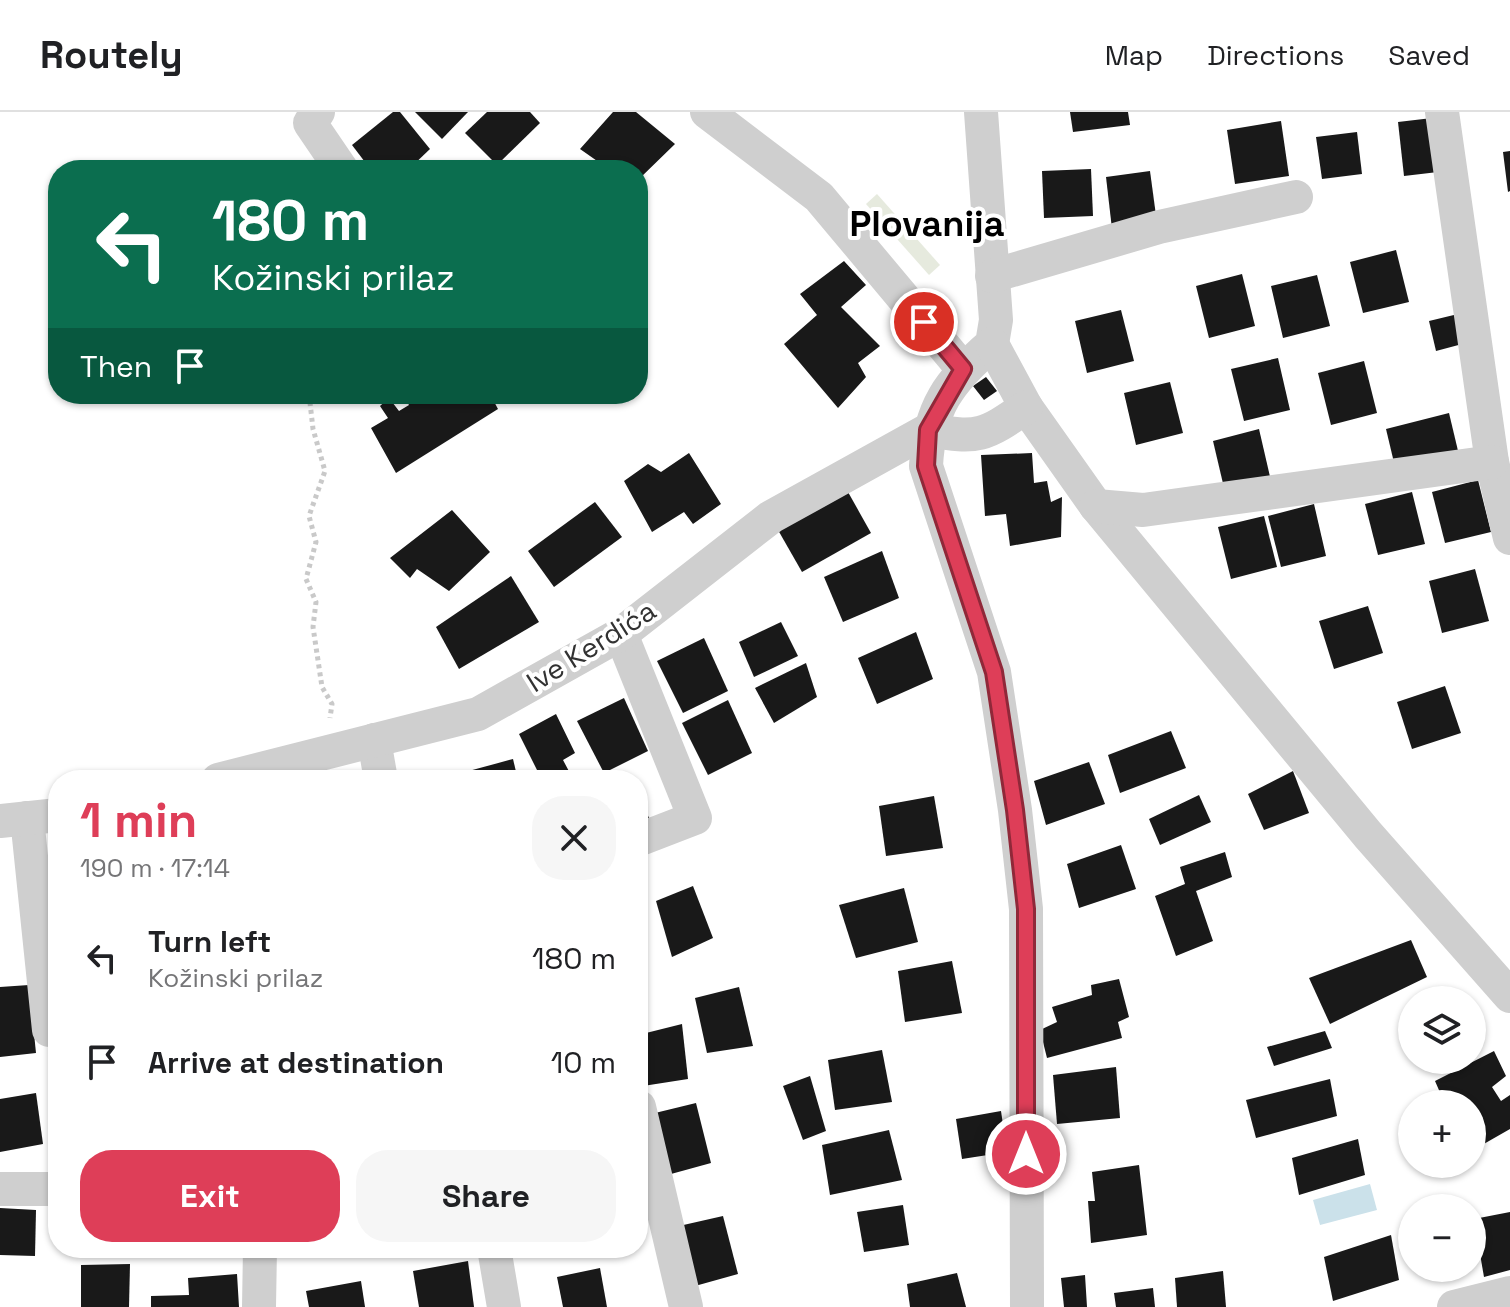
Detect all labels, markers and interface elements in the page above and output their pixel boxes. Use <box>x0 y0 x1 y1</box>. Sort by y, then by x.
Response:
text: Routely <box>40 31 183 79</box>
text: Map <box>1105 37 1163 73</box>
text: Directions <box>1207 37 1344 73</box>
text: Saved <box>1388 37 1470 73</box>
text: 180 m <box>212 185 369 256</box>
icon: left <box>80 192 184 296</box>
district label: Plovanija <box>849 201 1005 247</box>
text: Kožinski prilaz <box>212 255 455 301</box>
pin <box>890 288 958 356</box>
icon: arrive <box>902 300 946 344</box>
icon: arrive <box>168 344 212 388</box>
text: Then <box>80 347 152 386</box>
street label: Ive Kerdića <box>520 592 662 700</box>
text: 1 min <box>80 790 197 851</box>
button: close <box>532 796 616 880</box>
text: 190 m · 17:14 <box>80 851 230 885</box>
text: Turn left <box>148 922 271 961</box>
icon: left <box>80 936 124 980</box>
text: 180 m <box>532 939 616 978</box>
text: Kožinski prilaz <box>148 961 323 995</box>
map controls <box>1398 986 1486 1282</box>
button: layers <box>1398 986 1486 1074</box>
icon: arrive <box>80 1040 124 1084</box>
text: Arrive at destination <box>148 1043 444 1082</box>
text: 10 m <box>551 1043 616 1082</box>
button: + <box>1398 1090 1486 1178</box>
position arrow <box>984 1112 1068 1196</box>
button: Exit <box>80 1150 340 1242</box>
button: Share <box>356 1150 616 1242</box>
button: − <box>1398 1194 1486 1282</box>

